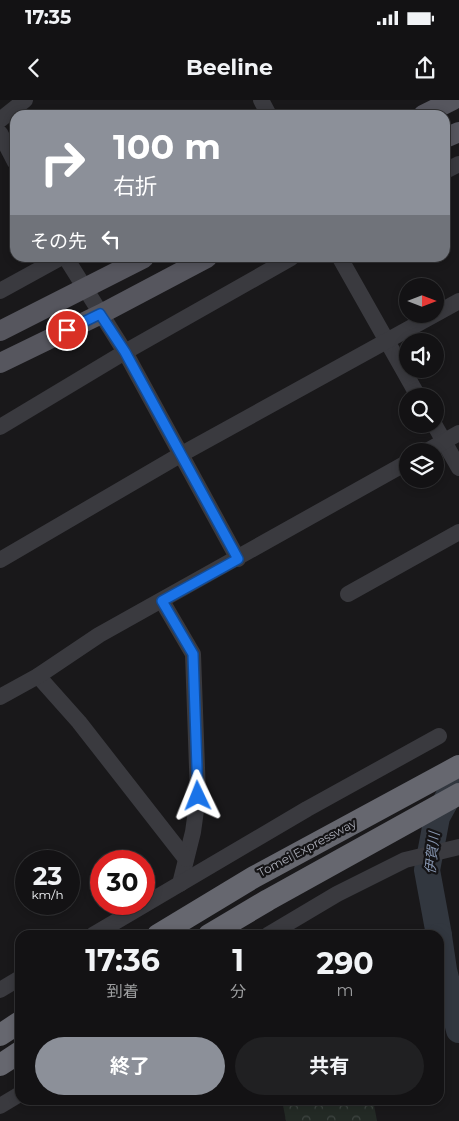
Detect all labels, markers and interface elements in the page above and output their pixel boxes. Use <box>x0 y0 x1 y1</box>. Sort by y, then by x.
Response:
text: 17:35 <box>25 6 71 29</box>
icon: back <box>20 54 48 82</box>
text: Beeline <box>186 54 273 81</box>
icon: share <box>411 54 439 82</box>
text: 100 m <box>113 125 221 168</box>
icon: right <box>30 130 95 195</box>
text: 右折 <box>113 173 157 200</box>
icon: left <box>97 225 125 253</box>
text: その先 <box>30 230 87 253</box>
north arrow <box>399 278 444 322</box>
map controls <box>399 278 444 488</box>
pin <box>46 309 88 351</box>
icon: arrive <box>53 316 81 344</box>
button: sound <box>399 333 444 378</box>
button: search <box>399 388 444 433</box>
button: layers <box>399 443 444 488</box>
position arrow <box>171 769 223 821</box>
street label: Tomei Expressway <box>255 815 359 880</box>
water label: 伊賀川 <box>421 829 443 875</box>
speed limit sign: 30 <box>90 850 155 915</box>
text: 23 <box>33 861 62 891</box>
text: km/h <box>31 887 64 902</box>
text: 17:36 <box>85 942 160 979</box>
text: 1 <box>232 942 244 979</box>
text: 290 <box>316 945 374 982</box>
text: m <box>337 981 354 1000</box>
text: 到着 <box>107 982 139 1001</box>
text: 分 <box>230 982 246 1001</box>
button: 終了 <box>35 1037 225 1095</box>
button: 共有 <box>235 1037 424 1095</box>

